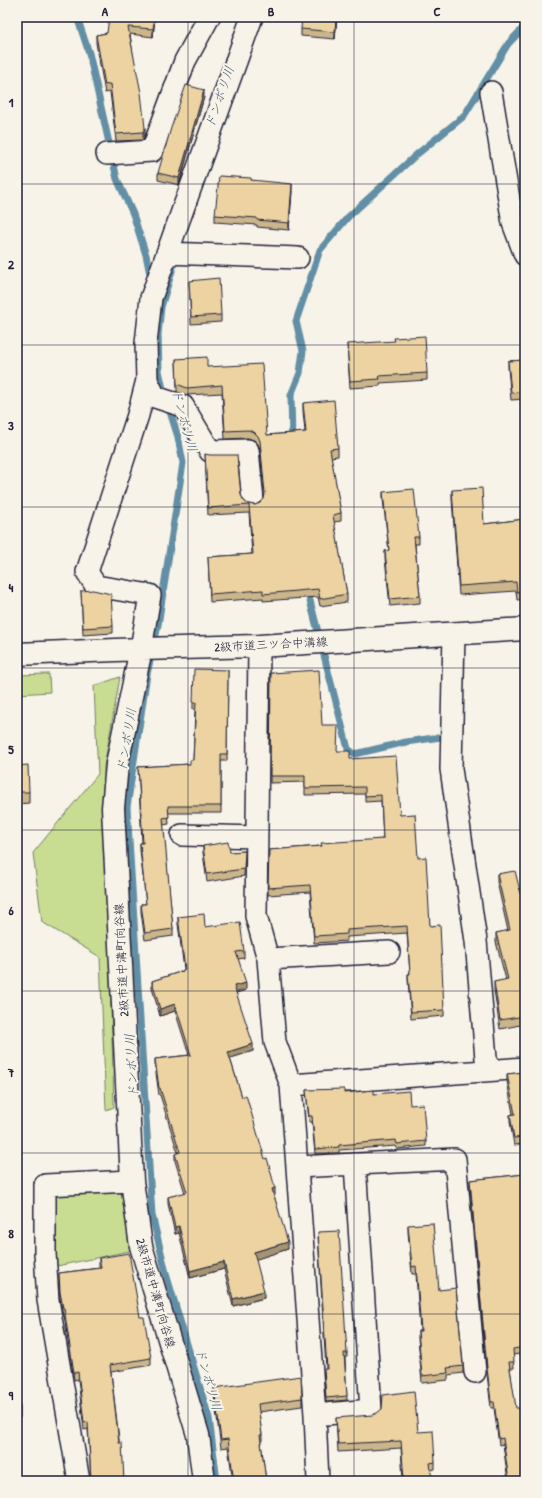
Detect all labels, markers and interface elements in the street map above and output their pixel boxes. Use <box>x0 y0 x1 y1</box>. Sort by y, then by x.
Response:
text: A <box>102 2 109 20</box>
text: B <box>268 2 275 20</box>
text: C <box>433 2 441 20</box>
water label: ドンボリ川 <box>200 63 238 131</box>
text: 1 <box>9 93 14 111</box>
text: 2 <box>8 255 15 273</box>
water label: ドンボリ川 <box>168 386 202 454</box>
text: 3 <box>8 416 14 434</box>
text: 4 <box>9 578 14 596</box>
street label: 2級市道三ツ合中溝線 <box>214 633 328 655</box>
water label: ドンボリ川 <box>112 706 140 774</box>
text: 5 <box>8 740 14 758</box>
text: 6 <box>8 901 14 919</box>
street label: 2級市道中溝町向谷線 <box>110 903 132 1017</box>
water label: ドンボリ川 <box>120 1033 142 1099</box>
text: 7 <box>7 1063 15 1081</box>
text: 8 <box>8 1224 14 1242</box>
street label: 2級市道中溝町向谷線 <box>132 1236 180 1350</box>
water label: ドンボリ川 <box>191 1345 227 1413</box>
text: 9 <box>9 1386 14 1404</box>

